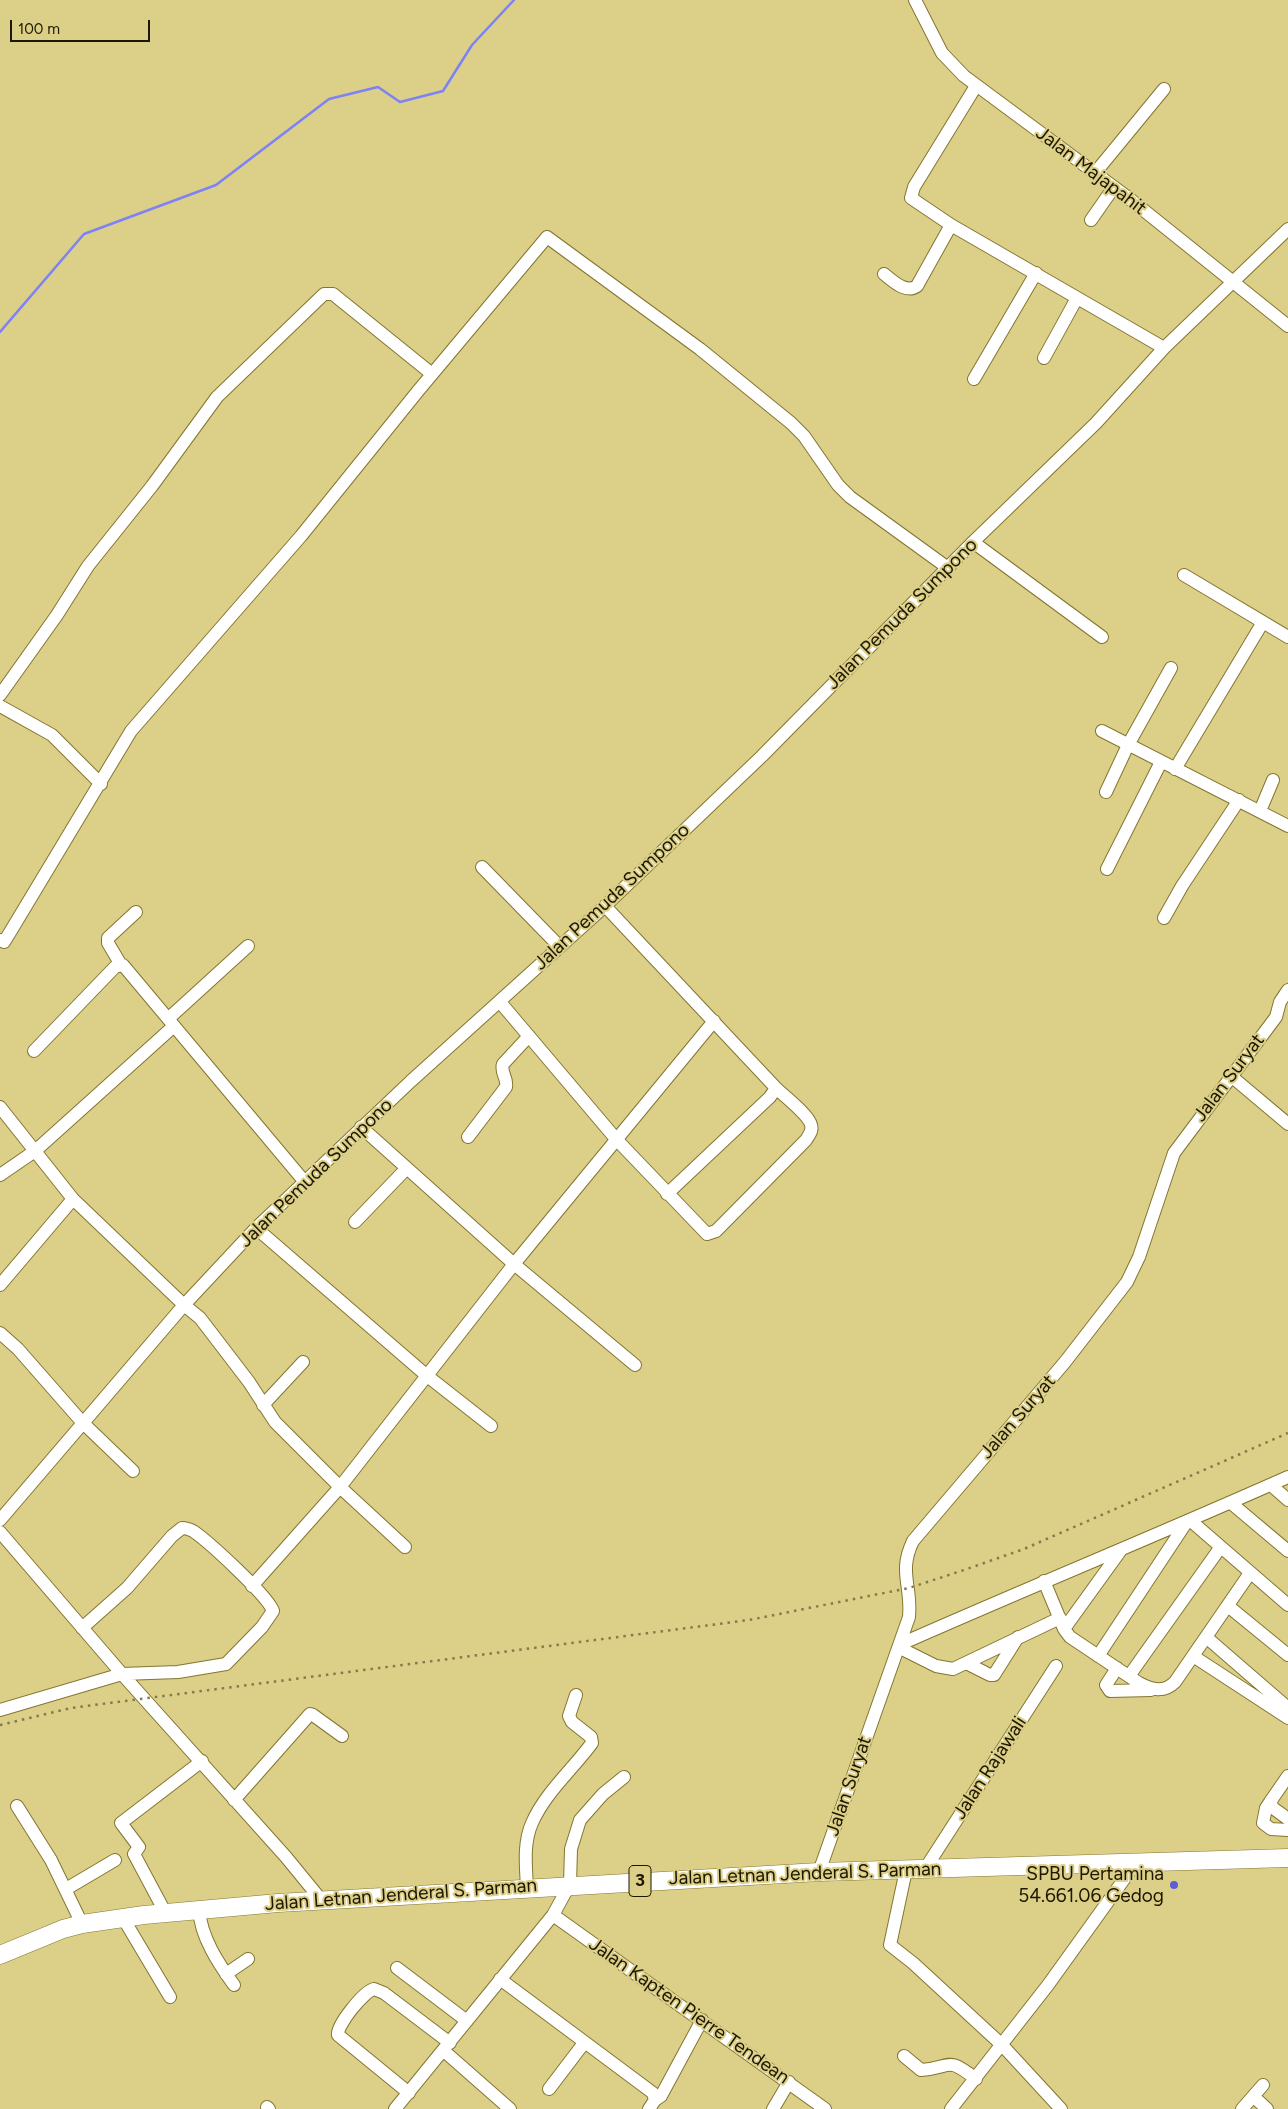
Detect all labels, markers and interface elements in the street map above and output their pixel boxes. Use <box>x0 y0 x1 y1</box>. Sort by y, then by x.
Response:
scale bar <box>12 10 152 42</box>
text: 100 m <box>18 20 60 38</box>
street label: Jalan Majapahit <box>1031 122 1151 220</box>
street label: Jalan Pemuda Sumpono <box>822 534 982 694</box>
street label: Jalan Pemuda Sumpono <box>529 819 695 975</box>
street label: Jalan Suryat <box>1189 1030 1269 1126</box>
street label: Jalan Pemuda Sumpono <box>235 1094 397 1252</box>
street label: Jalan Suryat <box>975 1370 1061 1464</box>
street label: Jalan Rajawali <box>948 1712 1032 1824</box>
street label: Jalan Suryat <box>821 1733 877 1839</box>
street label: Jalan Letnan Jenderal S. Parman <box>668 1858 942 1890</box>
place label: SPBU Pertamina 54.661.06 Gedog <box>1018 1863 1164 1907</box>
road number: 3 <box>629 1865 651 1896</box>
street label: Jalan Letnan Jenderal S. Parman <box>264 1874 538 1916</box>
marker: SPBU Pertamina 54.661.06 Gedog <box>1168 1879 1180 1891</box>
street label: Jalan Kapten Pierre Tendean <box>584 1933 794 2089</box>

